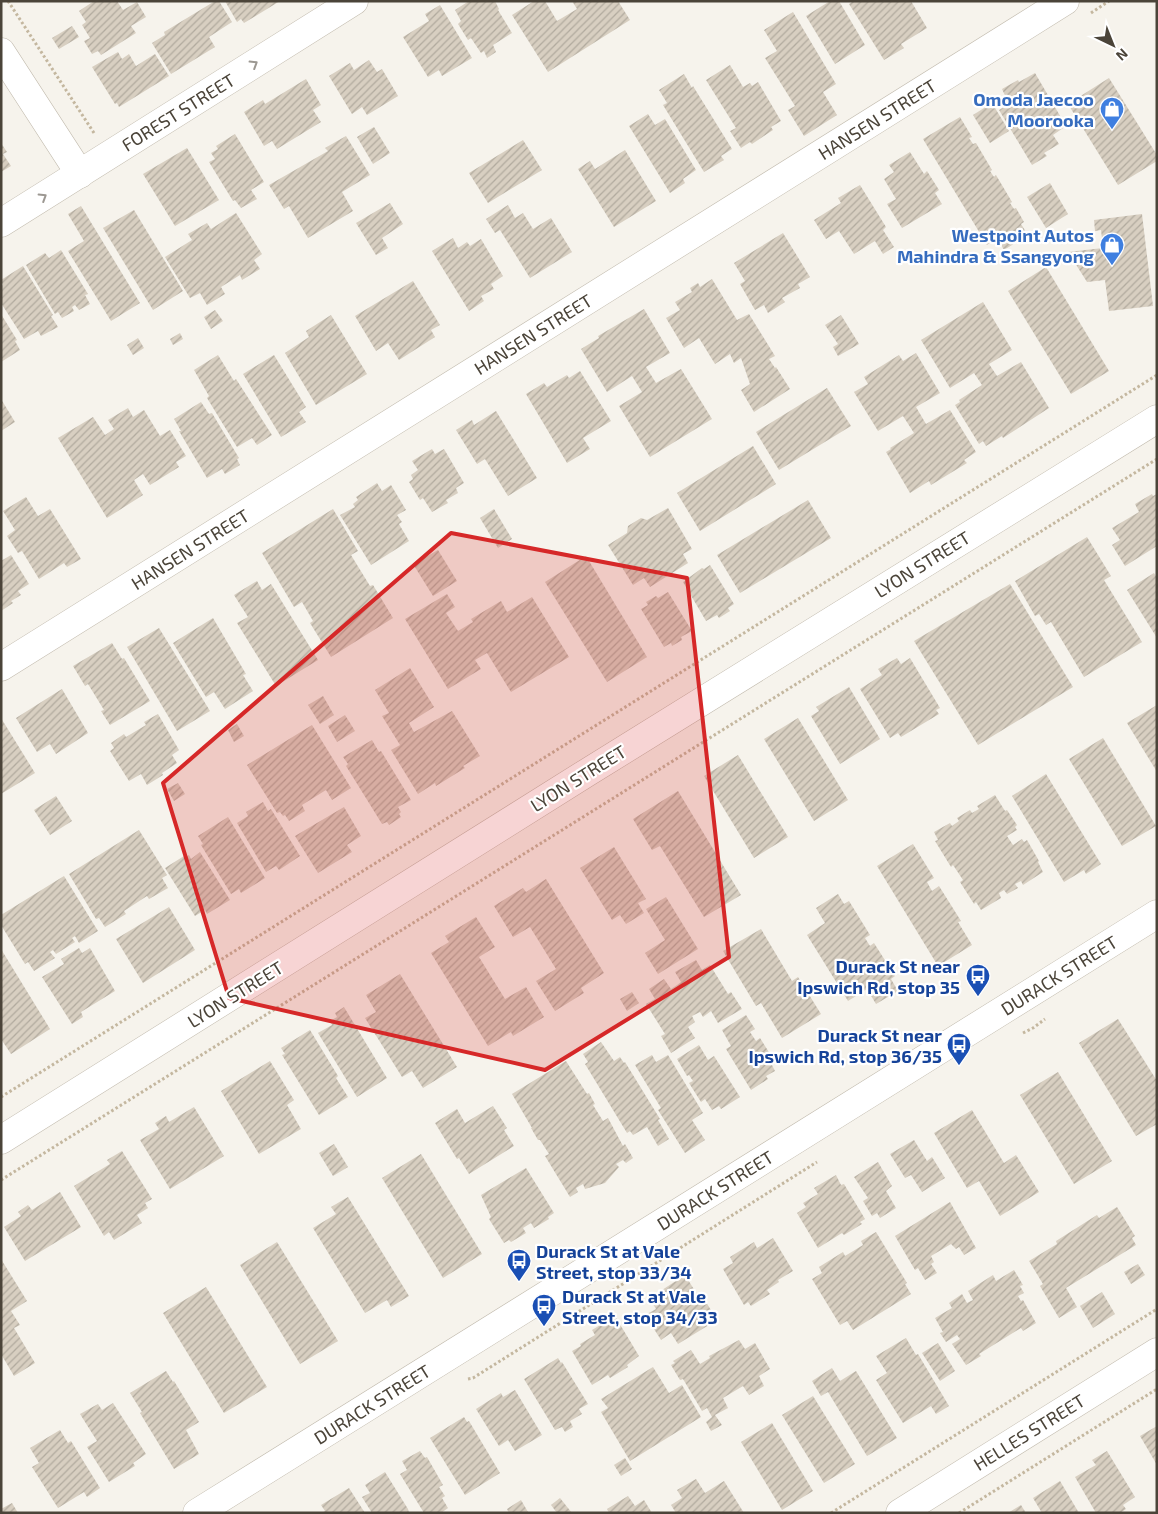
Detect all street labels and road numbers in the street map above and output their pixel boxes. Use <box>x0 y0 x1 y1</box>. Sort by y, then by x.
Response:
street label: FOREST STREET <box>117 68 239 156</box>
street label: HANSEN STREET <box>814 74 941 164</box>
street label: HANSEN STREET <box>470 289 597 379</box>
street label: HANSEN STREET <box>127 504 254 594</box>
street label: LYON STREET <box>870 526 974 602</box>
street label: LYON STREET <box>526 740 630 816</box>
street label: DURACK STREET <box>997 930 1122 1020</box>
street label: LYON STREET <box>183 956 287 1032</box>
street label: DURACK STREET <box>653 1145 778 1235</box>
street label: DURACK STREET <box>310 1359 435 1449</box>
street label: HELLES STREET <box>969 1389 1089 1475</box>

